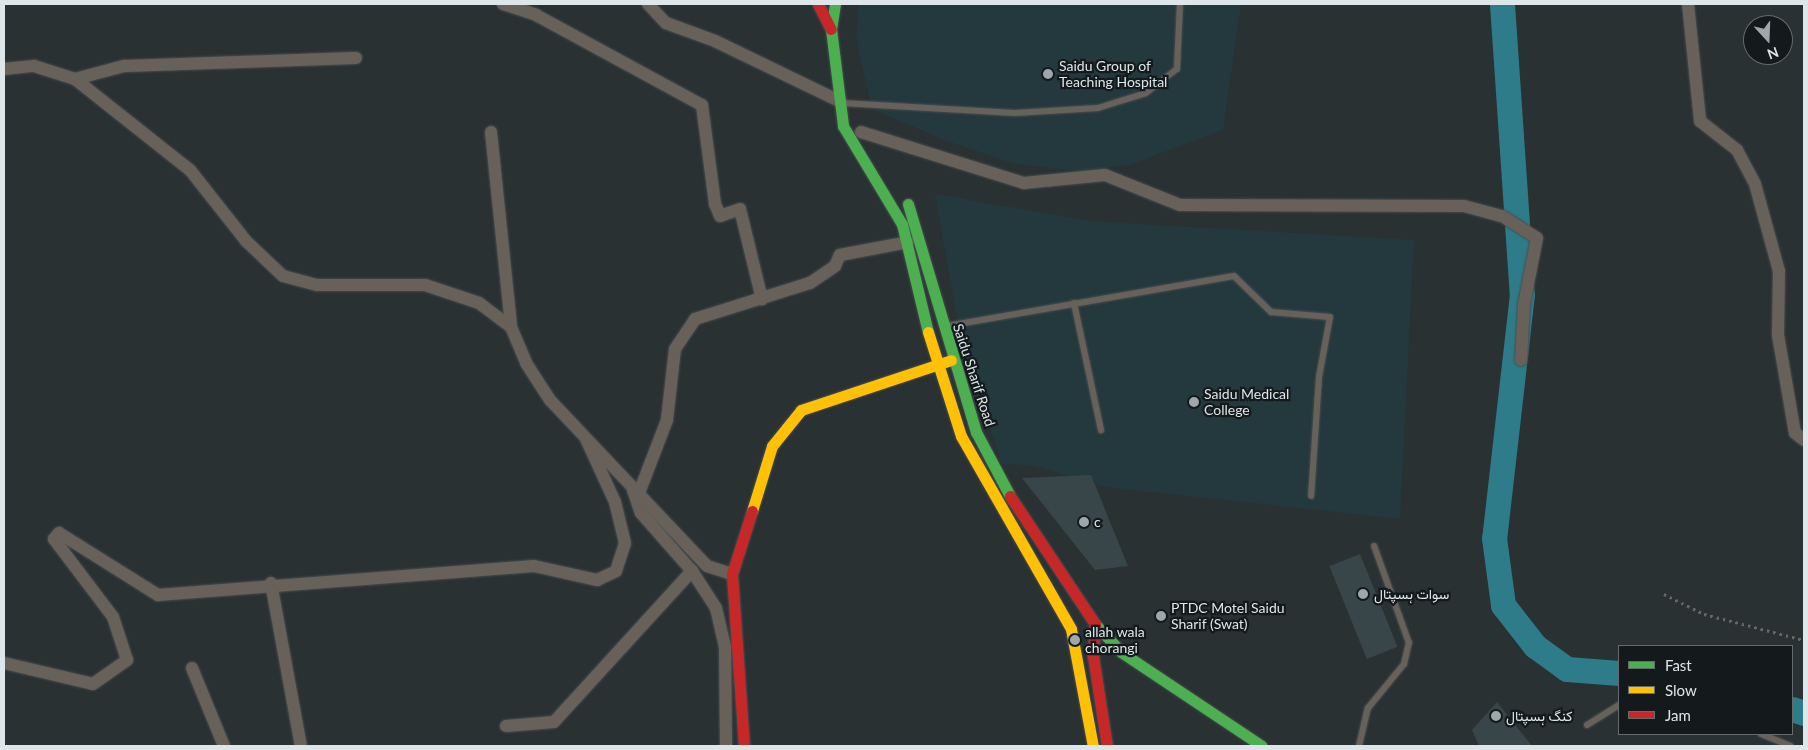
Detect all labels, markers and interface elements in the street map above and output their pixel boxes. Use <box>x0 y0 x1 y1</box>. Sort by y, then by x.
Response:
north arrow <box>1743 15 1793 65</box>
text: N <box>1765 44 1781 63</box>
place label: Saidu Group of Teaching Hospital <box>1059 58 1167 90</box>
marker: Saidu Group of Teaching Hospital <box>1041 67 1055 81</box>
street label: Saidu Sharif Road <box>949 321 999 429</box>
place label: Saidu Medical College <box>1204 386 1289 418</box>
marker: Saidu Medical College <box>1188 396 1200 408</box>
place label: c <box>1094 514 1101 530</box>
marker: c <box>1078 516 1090 528</box>
place label: سوات ہسپتال <box>1374 586 1449 602</box>
marker: سوات ہسپتال <box>1356 587 1370 601</box>
place label: PTDC Motel Saidu Sharif (Swat) <box>1171 600 1285 632</box>
marker: PTDC Motel Saidu Sharif (Swat) <box>1155 610 1167 622</box>
place label: allah wala chorangi <box>1085 624 1145 656</box>
marker: allah wala chorangi <box>1069 634 1081 646</box>
legend <box>1618 645 1793 735</box>
text: Fast <box>1665 656 1692 674</box>
text: Slow <box>1665 681 1697 699</box>
text: Jam <box>1665 706 1691 724</box>
place label: کنگ ہسپتال <box>1506 708 1573 724</box>
marker: کنگ ہسپتال <box>1490 710 1502 722</box>

